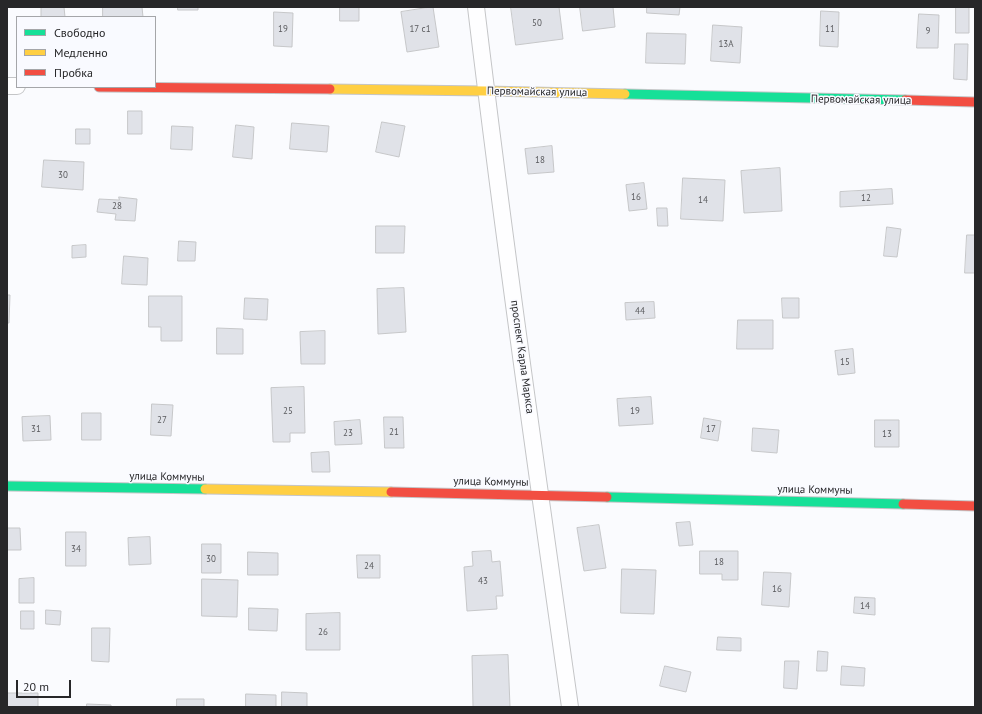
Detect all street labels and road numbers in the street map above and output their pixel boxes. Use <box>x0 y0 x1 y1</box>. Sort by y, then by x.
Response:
street label: Первомайская улица <box>487 85 587 99</box>
street label: Первомайская улица <box>811 93 911 107</box>
street label: проспект Карла Маркса <box>508 299 536 415</box>
street label: улица Коммуны <box>129 470 205 484</box>
street label: улица Коммуны <box>453 475 529 489</box>
street label: улица Коммуны <box>777 483 853 497</box>

